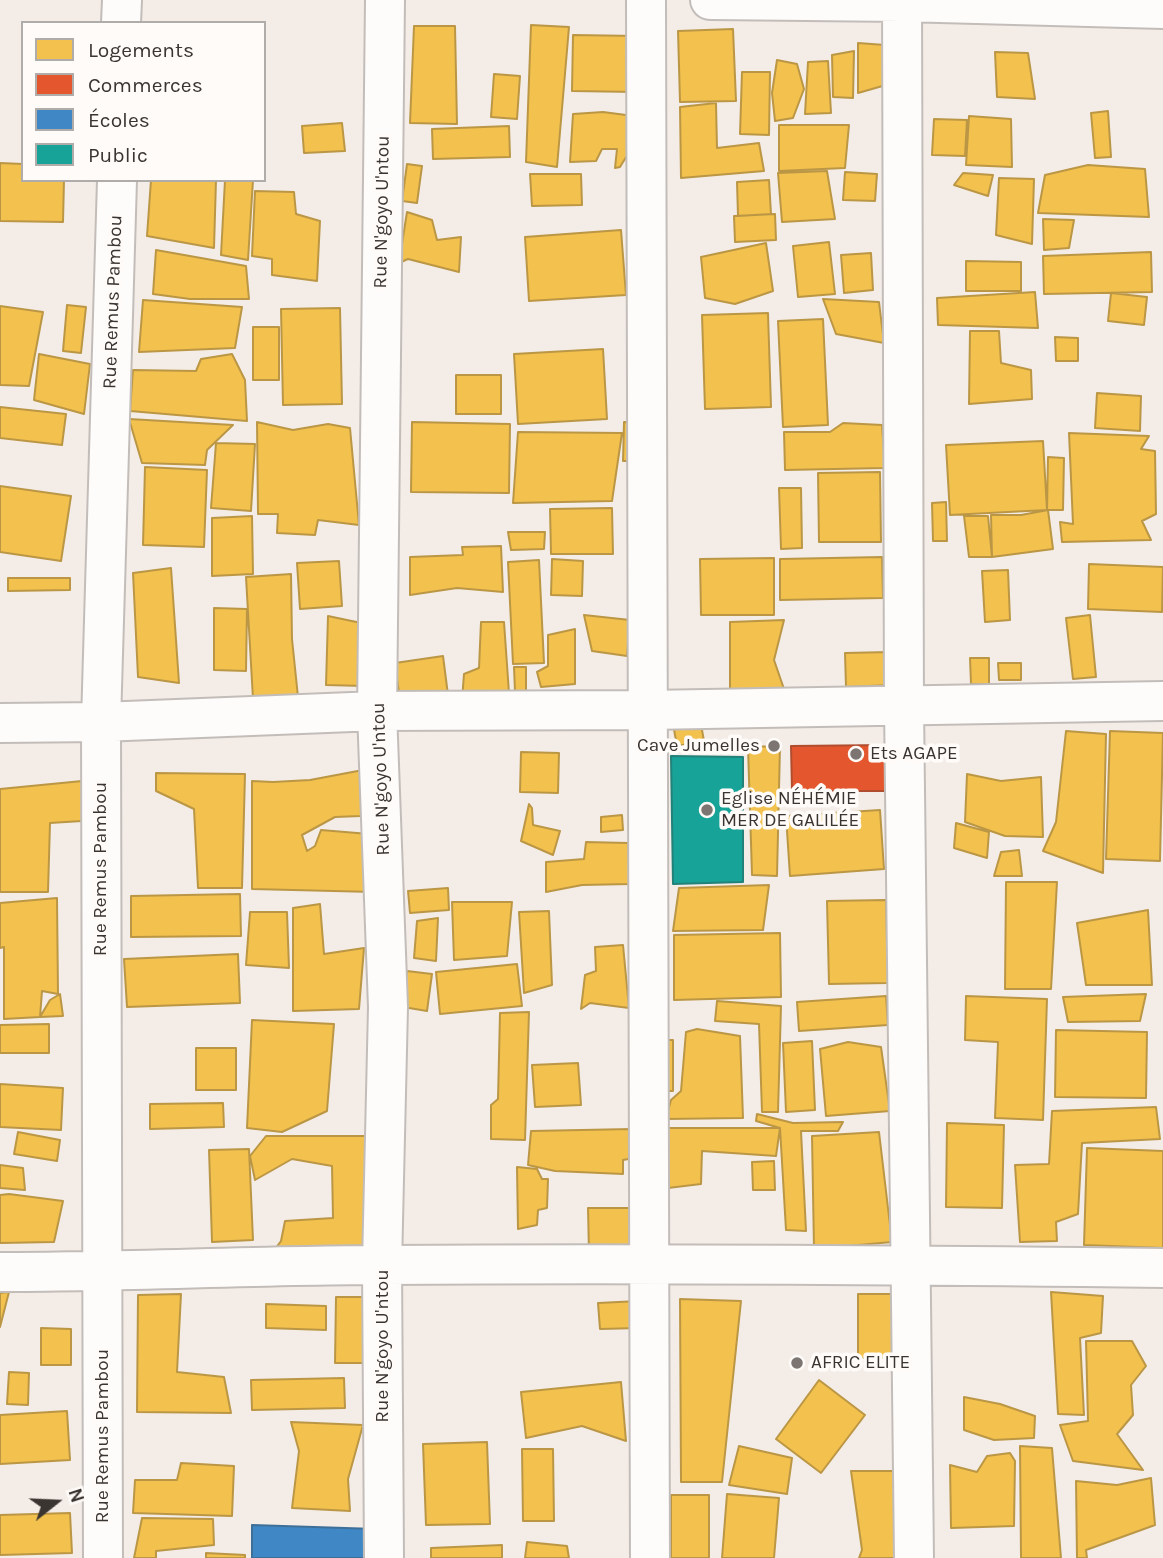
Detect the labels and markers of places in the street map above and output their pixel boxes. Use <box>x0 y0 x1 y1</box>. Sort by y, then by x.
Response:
place label: Cave Jumelles <box>637 735 760 757</box>
marker: Cave Jumelles <box>766 738 782 754</box>
place label: Ets AGAPE <box>870 743 958 765</box>
marker: Ets AGAPE <box>848 746 864 762</box>
place label: Eglise NÉHÉMIE MER DE GALILÉE <box>721 788 859 832</box>
marker: Eglise NÉHÉMIE MER DE GALILÉE <box>699 802 715 818</box>
place label: AFRIC ELITE <box>811 1352 910 1374</box>
marker: AFRIC ELITE <box>789 1355 805 1371</box>

